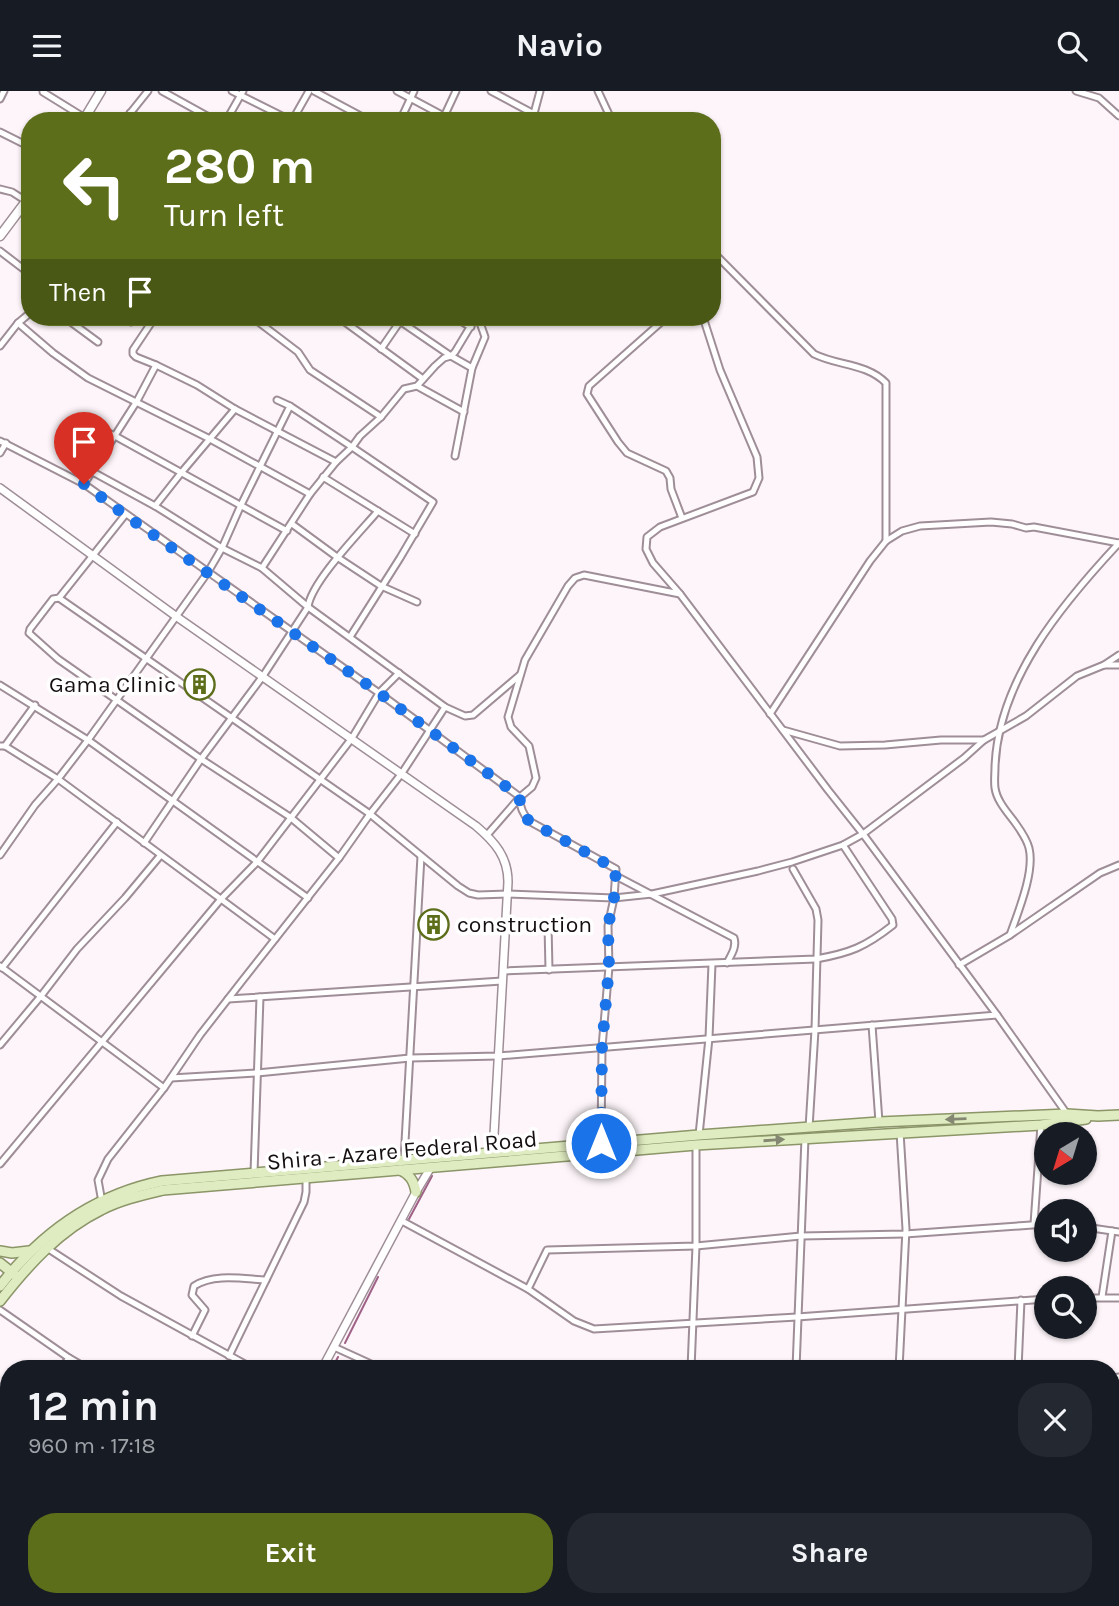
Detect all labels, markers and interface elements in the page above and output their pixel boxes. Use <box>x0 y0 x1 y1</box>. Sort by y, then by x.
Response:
icon: menu <box>28 27 66 65</box>
text: Navio <box>516 27 603 64</box>
icon: search <box>1053 27 1091 65</box>
text: 280 m <box>164 138 315 195</box>
icon: left <box>49 140 140 231</box>
text: Turn left <box>164 197 284 234</box>
icon: arrive <box>121 273 159 311</box>
text: Then <box>49 277 107 308</box>
pin <box>54 412 114 484</box>
icon: arrive <box>65 423 103 461</box>
building icon: Gama Clinic <box>182 667 216 701</box>
place label: Gama Clinic <box>49 671 176 698</box>
building icon: construction <box>417 907 451 941</box>
place label: construction <box>457 911 592 938</box>
position arrow <box>564 1106 638 1180</box>
one-way arrow <box>945 1114 967 1125</box>
north arrow <box>1034 1122 1097 1185</box>
map controls <box>1034 1122 1097 1339</box>
street label: Shira - Azare Federal Road <box>266 1125 538 1176</box>
one-way arrow <box>764 1134 786 1145</box>
button: sound <box>1034 1199 1097 1262</box>
button: search <box>1034 1276 1097 1339</box>
text: 12 min <box>28 1381 159 1431</box>
button: close <box>1018 1383 1092 1457</box>
text: 960 m · 17:18 <box>28 1432 156 1459</box>
button: Exit <box>28 1513 553 1593</box>
button: Share <box>567 1513 1092 1593</box>

